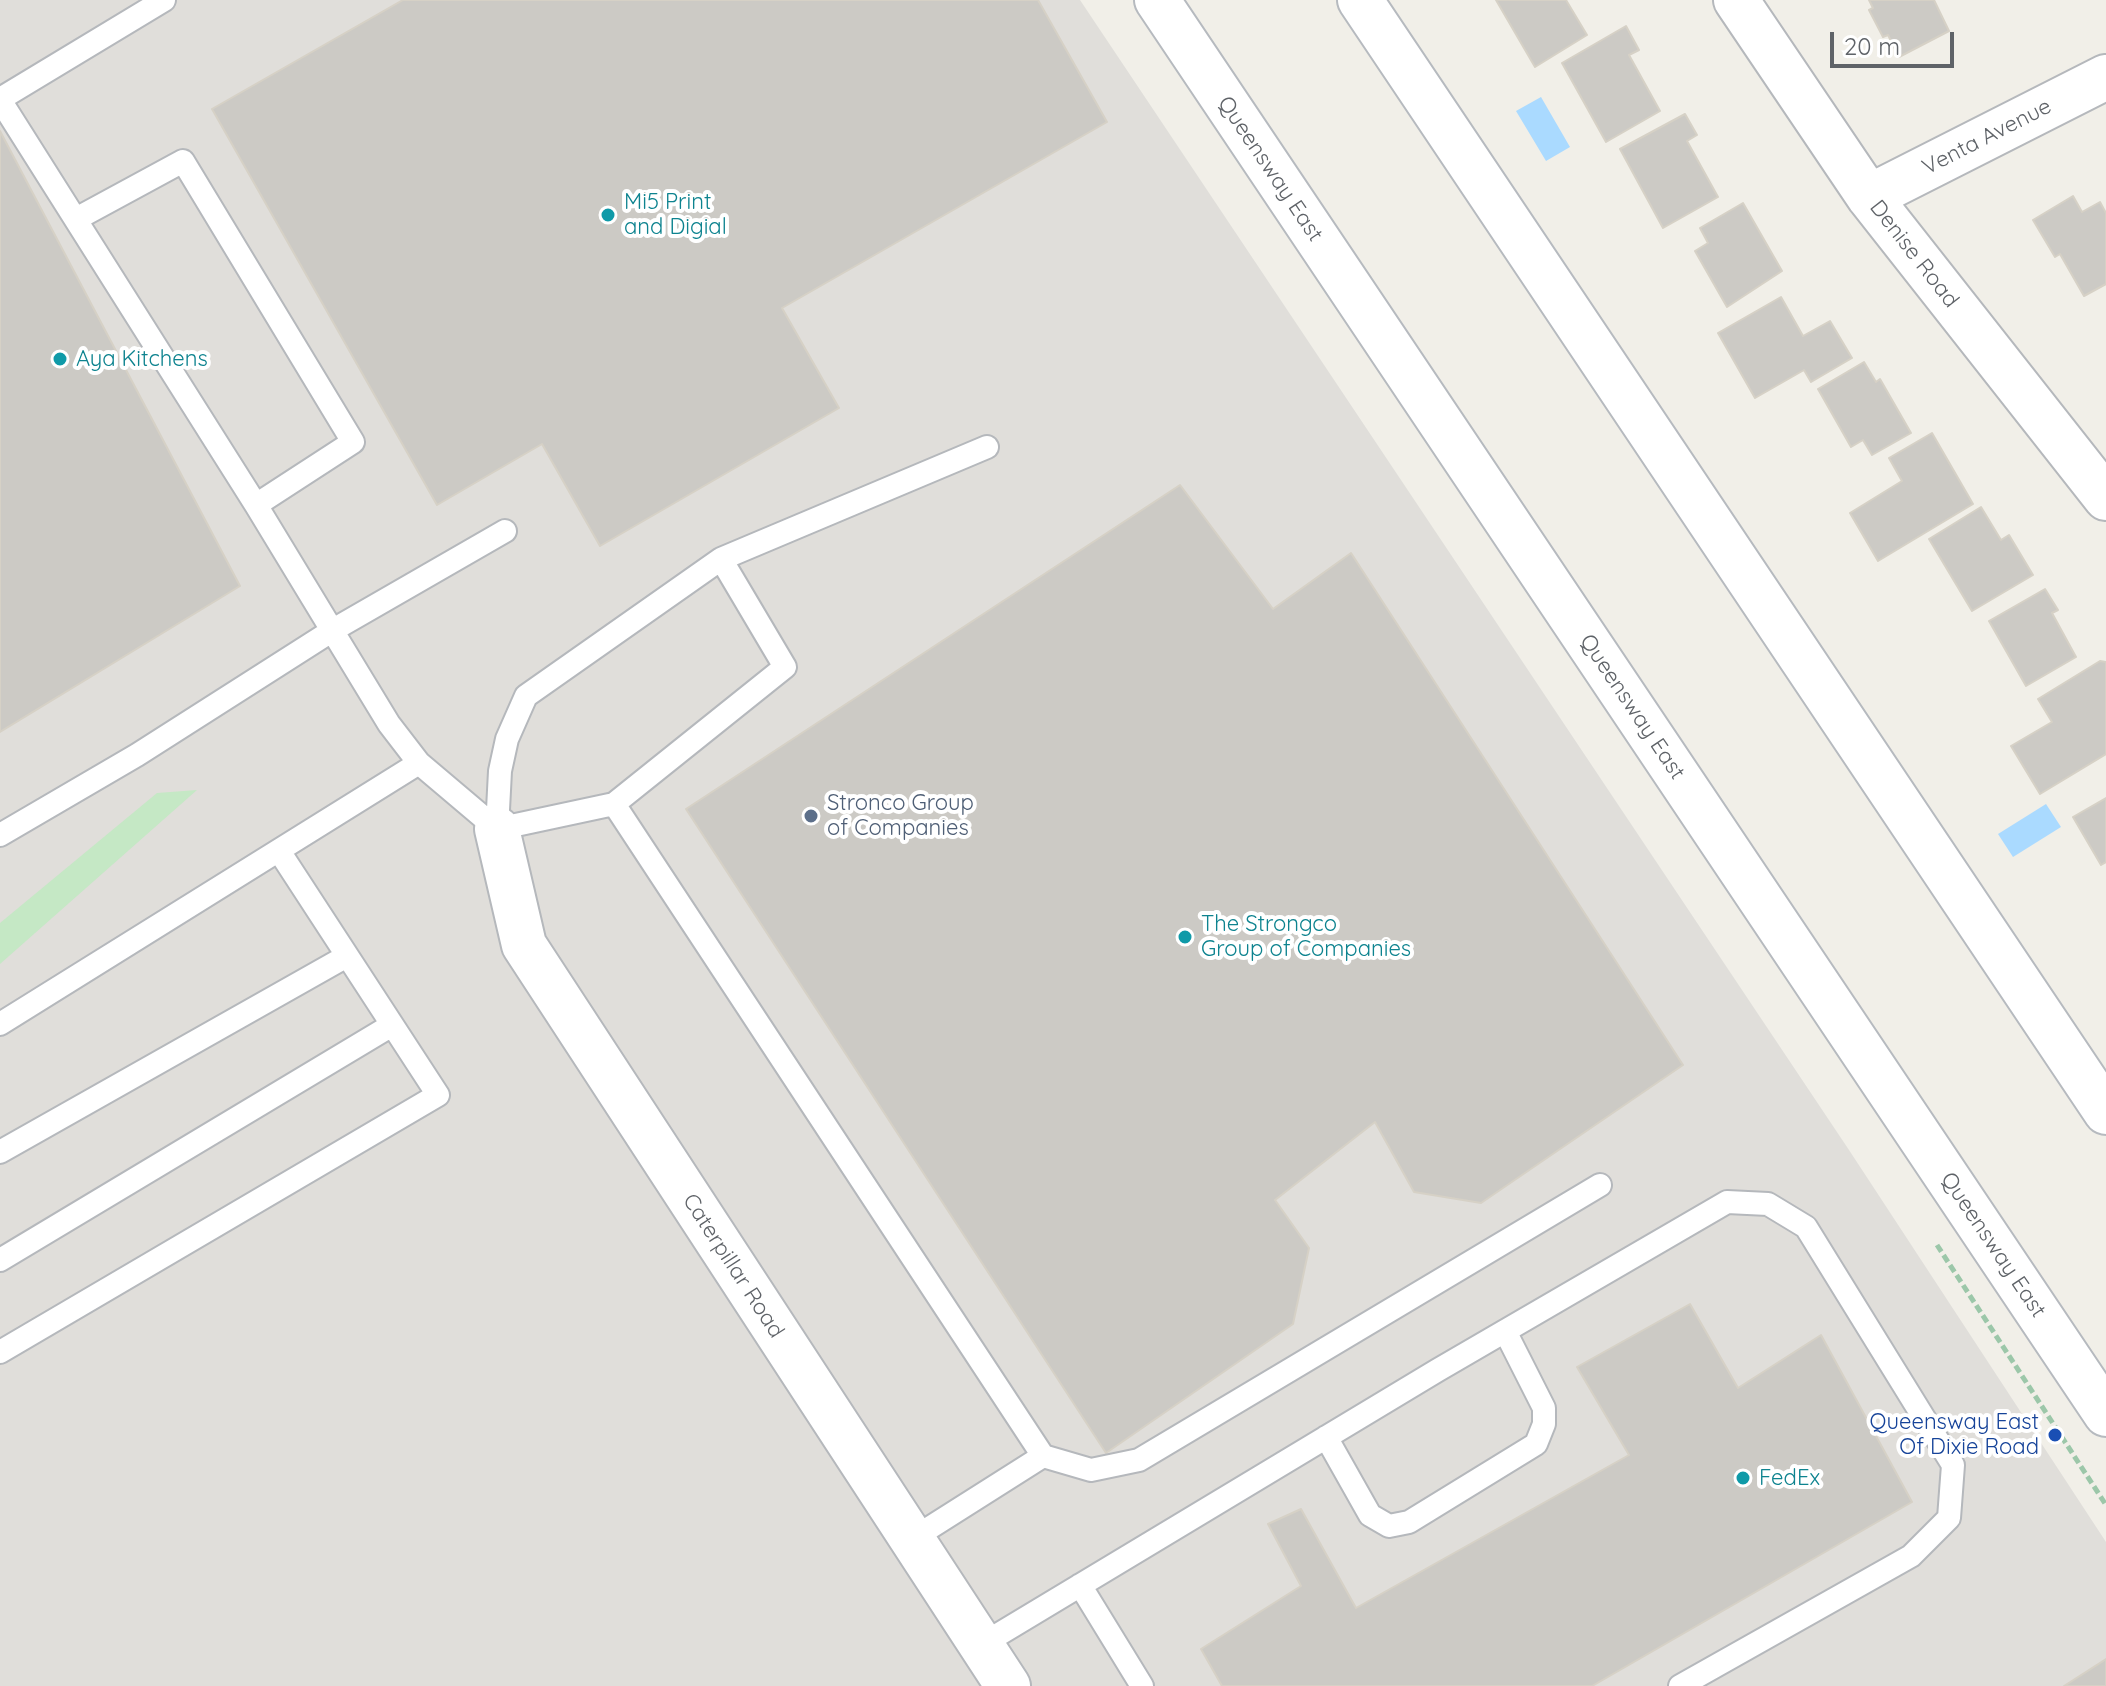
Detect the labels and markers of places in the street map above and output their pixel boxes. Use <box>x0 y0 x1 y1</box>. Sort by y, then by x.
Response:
place label: Mi5 Print and Digial <box>624 189 727 240</box>
marker: Mi5 Print and Digial <box>599 206 617 224</box>
place label: Aya Kitchens <box>76 346 208 372</box>
marker: Aya Kitchens <box>51 350 69 368</box>
place label: Stronco Group of Companies <box>827 790 974 842</box>
marker: Stronco Group of Companies <box>802 807 820 825</box>
place label: The Strongco Group of Companies <box>1201 911 1411 962</box>
marker: The Strongco Group of Companies <box>1176 928 1194 946</box>
place label: Queensway East Of Dixie Road <box>1869 1409 2039 1460</box>
marker: Queensway East Of Dixie Road <box>2046 1426 2064 1444</box>
place label: FedEx <box>1759 1465 1820 1491</box>
marker: FedEx <box>1734 1469 1752 1487</box>

